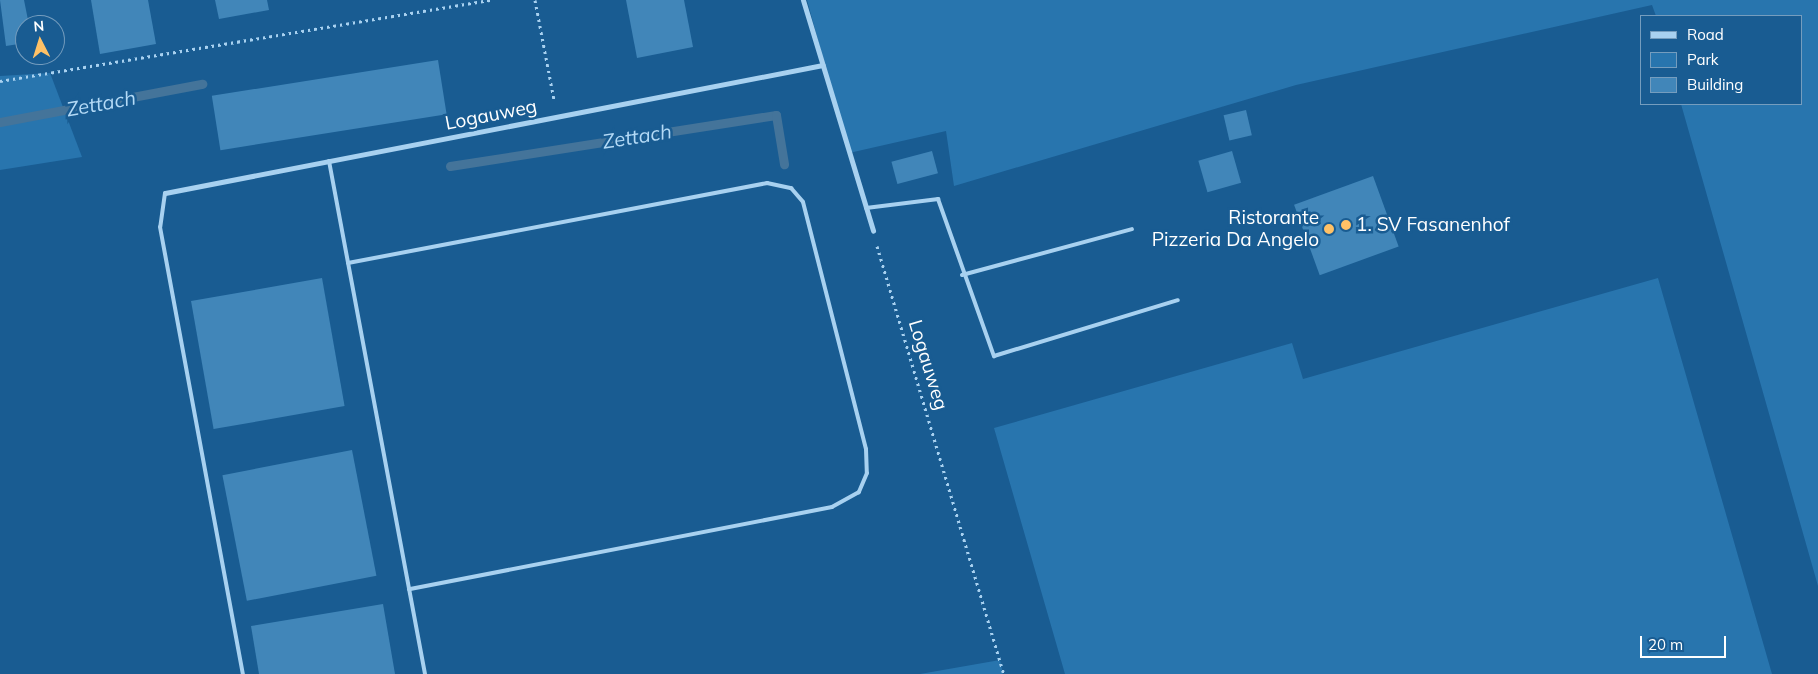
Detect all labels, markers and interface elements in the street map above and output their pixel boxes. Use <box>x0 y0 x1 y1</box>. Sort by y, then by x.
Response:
north arrow <box>15 15 65 65</box>
legend <box>1640 15 1803 105</box>
text: N <box>33 17 45 35</box>
text: Road <box>1687 25 1724 44</box>
text: Park <box>1687 50 1719 69</box>
text: Building <box>1687 75 1743 94</box>
water label: Zettach <box>65 85 137 121</box>
street label: Logauweg <box>443 95 539 135</box>
water label: Zettach <box>601 119 673 153</box>
place label: Ristorante Pizzeria Da Angelo <box>1152 207 1319 251</box>
place label: 1. SV Fasanenhof <box>1356 214 1510 236</box>
marker: 1. SV Fasanenhof <box>1340 219 1352 231</box>
marker: Ristorante Pizzeria Da Angelo <box>1323 223 1335 235</box>
street label: Logauweg <box>903 317 953 413</box>
scale bar <box>1643 626 1729 658</box>
text: 20 m <box>1648 635 1683 654</box>

